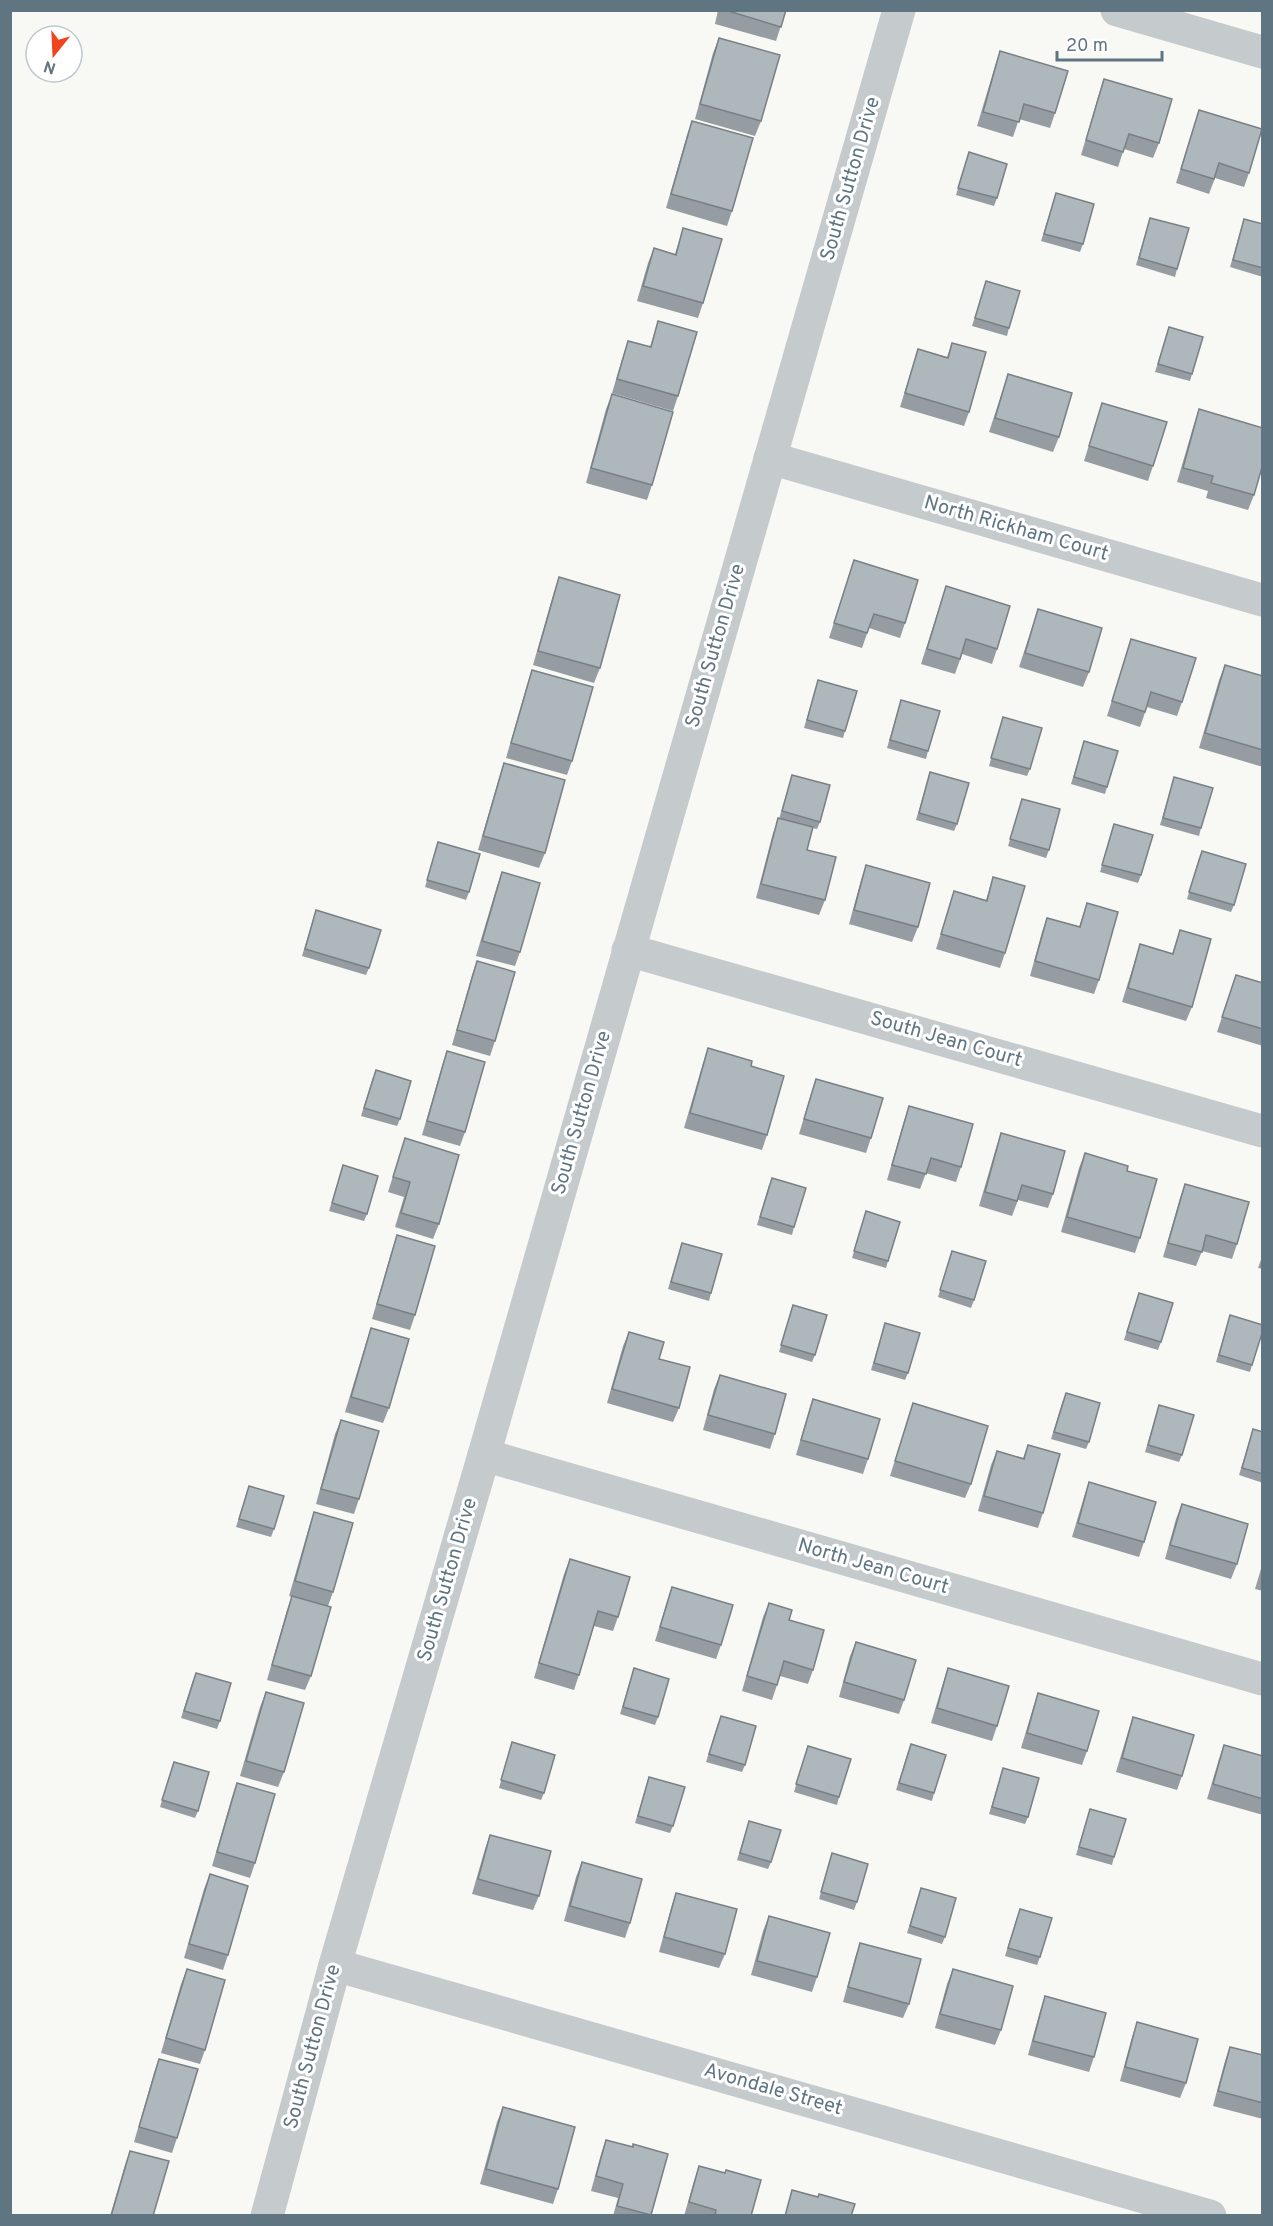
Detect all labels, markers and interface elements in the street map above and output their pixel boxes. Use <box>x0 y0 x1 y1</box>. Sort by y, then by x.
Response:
north arrow <box>24 24 84 84</box>
scale bar <box>1057 24 1162 62</box>
text: 20 m <box>1066 35 1108 58</box>
text: N <box>41 55 59 78</box>
street label: South Sutton Drive <box>815 94 887 264</box>
street label: North Rickham Court <box>921 490 1111 568</box>
street label: South Sutton Drive <box>680 561 752 731</box>
street label: South Jean Court <box>867 1006 1025 1074</box>
street label: South Sutton Drive <box>546 1028 618 1198</box>
street label: South Sutton Drive <box>412 1495 484 1665</box>
street label: North Jean Court <box>794 1533 952 1601</box>
street label: South Sutton Drive <box>279 1962 347 2132</box>
street label: Avondale Street <box>701 2058 845 2122</box>

